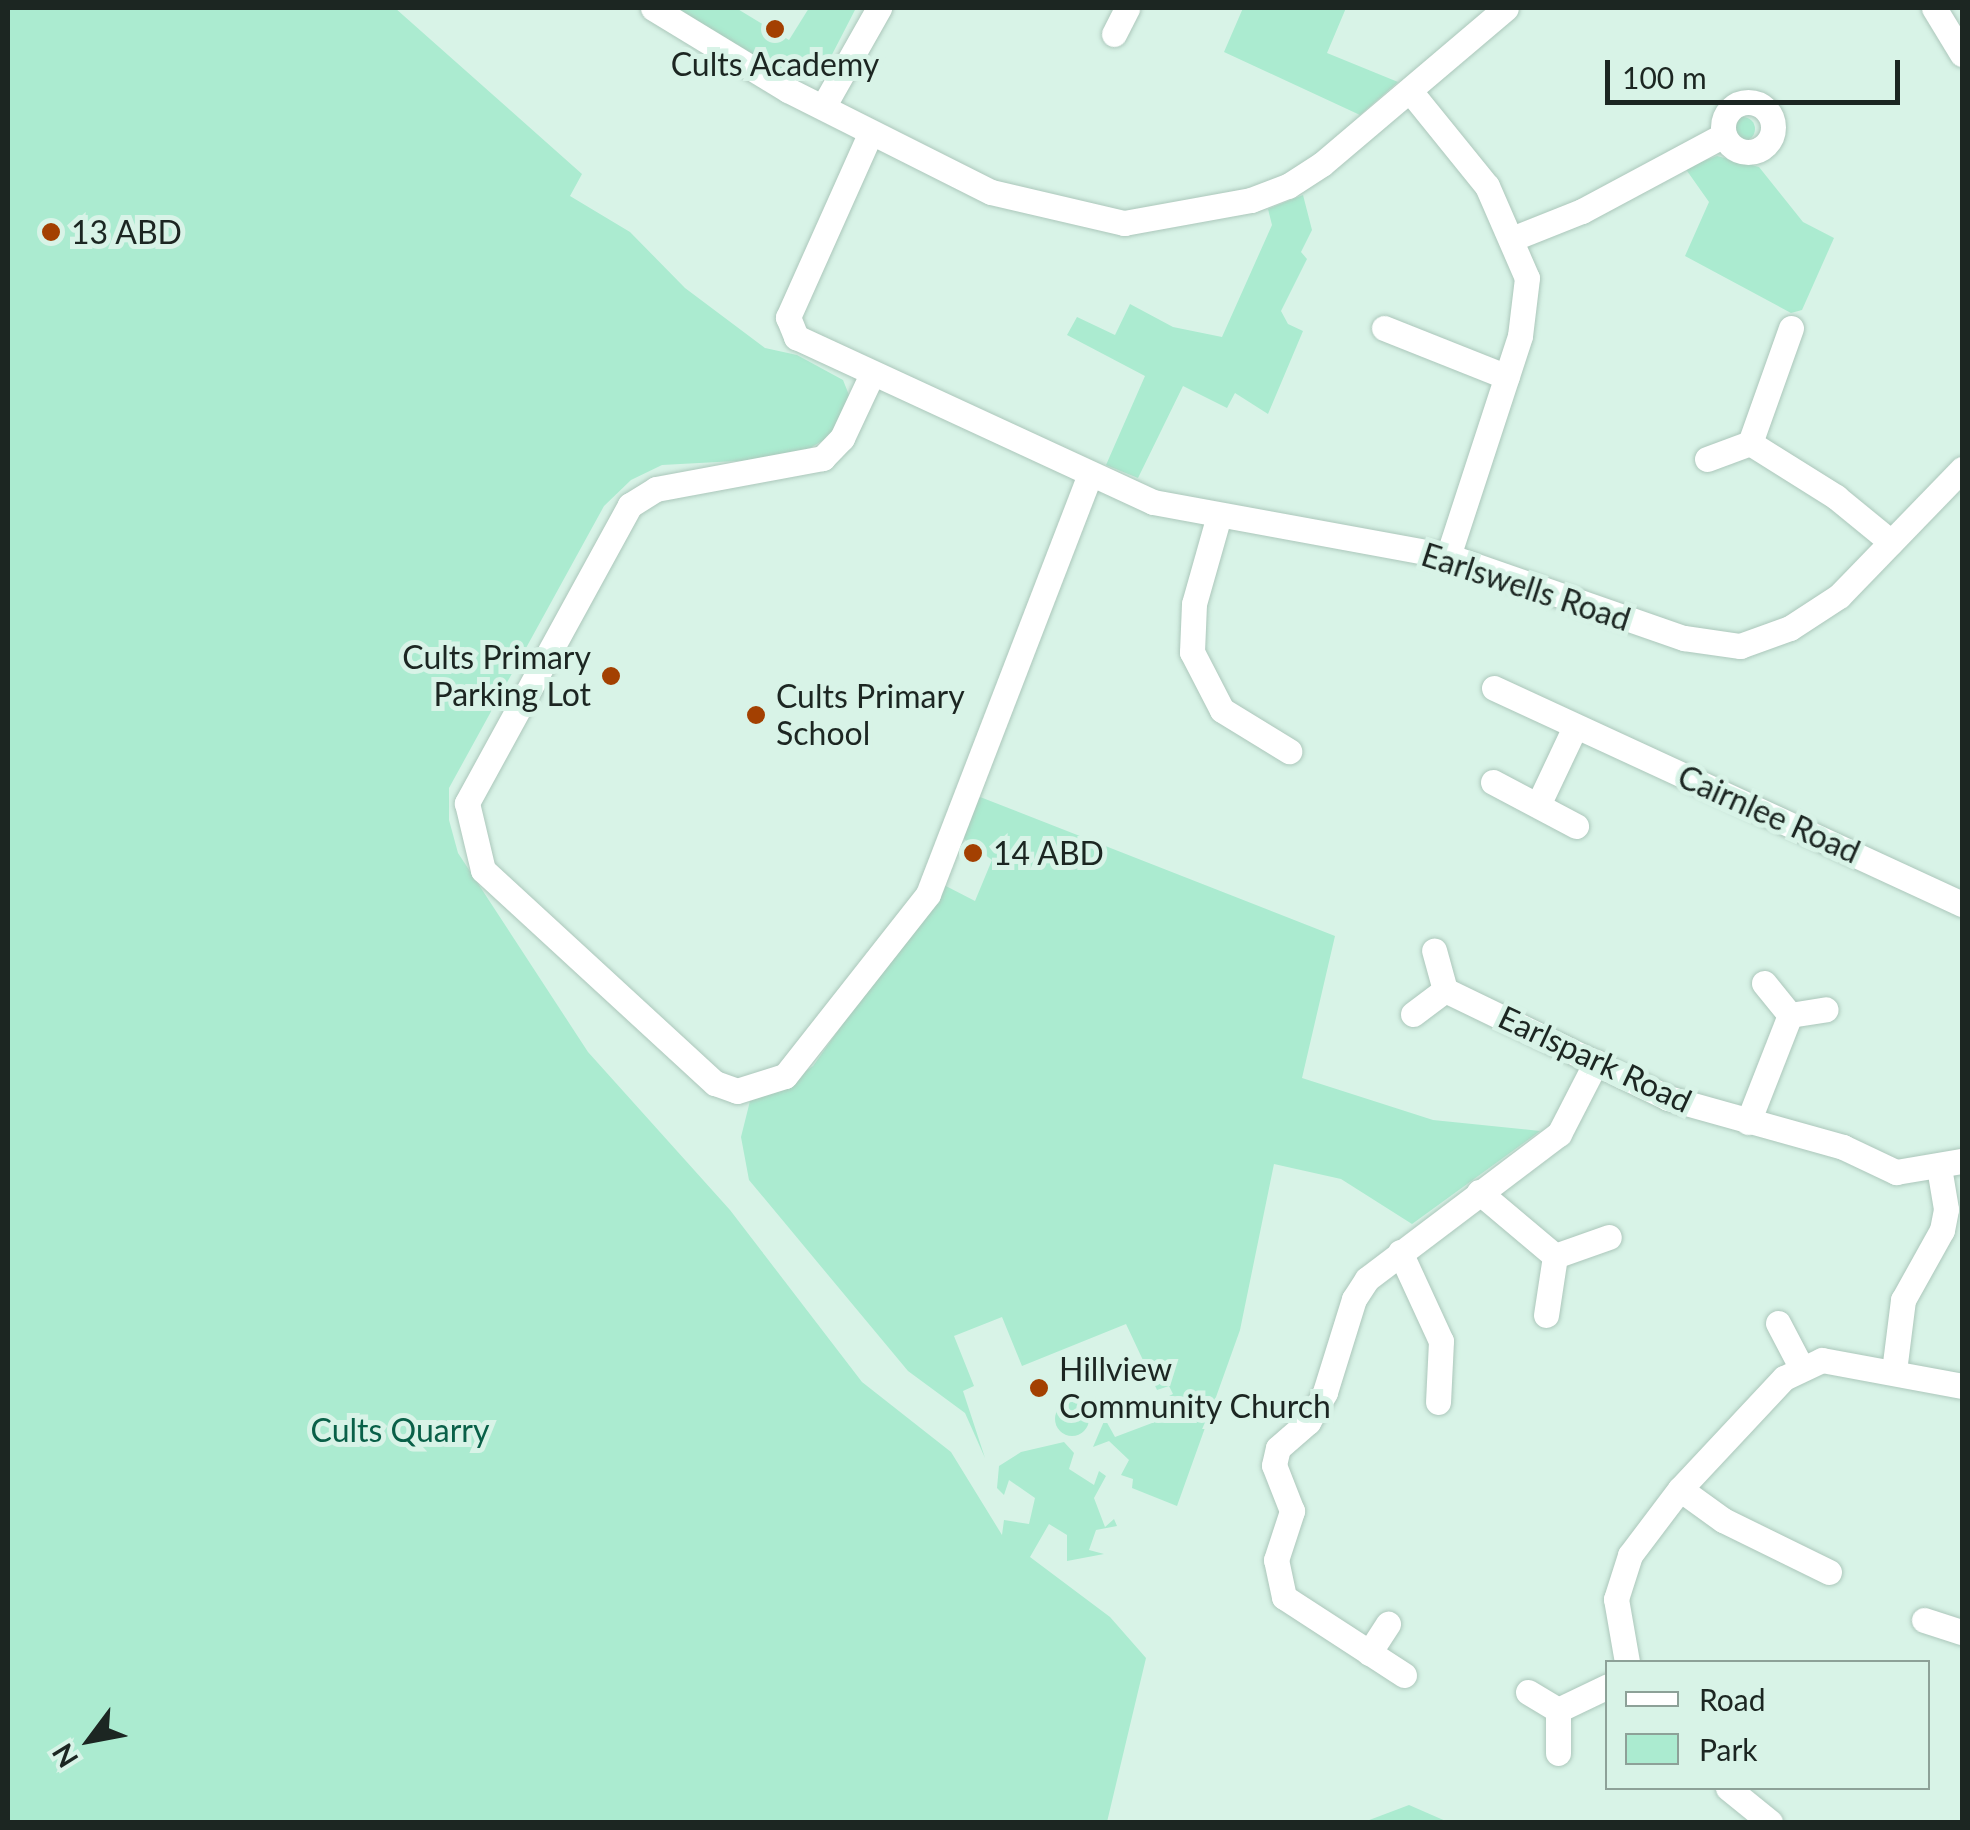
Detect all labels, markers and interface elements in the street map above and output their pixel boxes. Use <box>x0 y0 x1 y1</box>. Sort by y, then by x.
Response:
marker: Cults Academy <box>764 18 786 40</box>
scale bar <box>1610 40 1905 102</box>
place label: Cults Academy <box>670 45 880 83</box>
text: 100 m <box>1622 59 1707 95</box>
place label: 13 ABD <box>71 213 183 251</box>
marker: 13 ABD <box>40 221 62 243</box>
street label: Earlswells Road <box>1417 535 1635 639</box>
place label: Cults Primary Parking Lot <box>402 639 591 714</box>
marker: Cults Primary Parking Lot <box>600 665 622 687</box>
place label: Cults Primary School <box>776 678 965 753</box>
marker: Cults Primary School <box>745 704 767 726</box>
street label: Cairnlee Road <box>1672 757 1866 871</box>
place label: 14 ABD <box>993 834 1105 872</box>
marker: 14 ABD <box>962 842 984 864</box>
street label: Earlspark Road <box>1493 998 1697 1120</box>
place label: Hillview Community Church <box>1059 1351 1332 1426</box>
marker: Hillview Community Church <box>1028 1377 1050 1399</box>
park label: Cults Quarry <box>311 1411 489 1449</box>
legend <box>1605 1660 1930 1790</box>
text: Road <box>1699 1681 1766 1717</box>
north arrow <box>40 1690 140 1790</box>
text: Park <box>1699 1731 1758 1767</box>
text: N <box>44 1738 85 1774</box>

